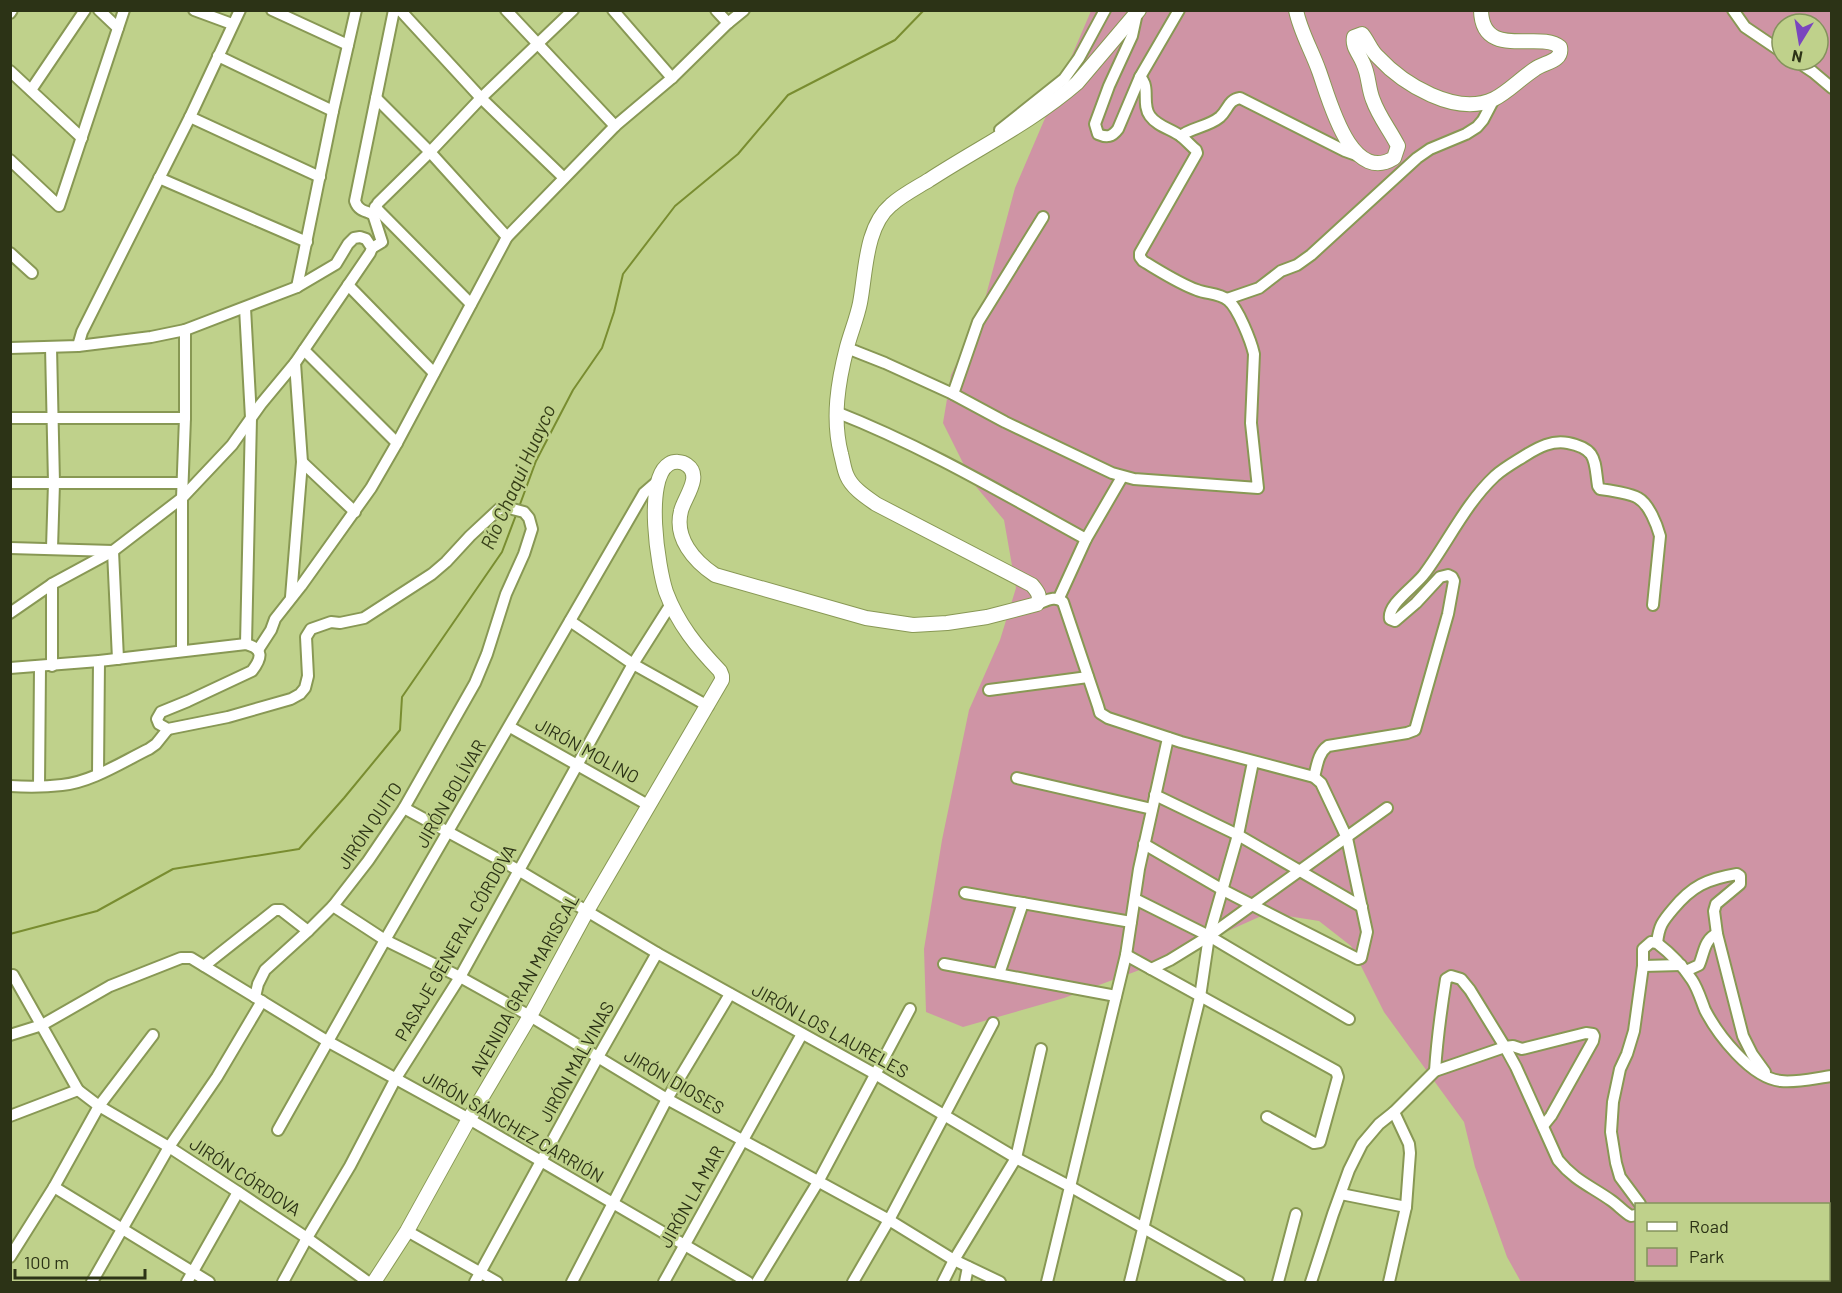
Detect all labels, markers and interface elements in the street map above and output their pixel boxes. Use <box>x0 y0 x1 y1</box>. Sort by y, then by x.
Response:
north arrow <box>1770 12 1830 72</box>
text: N <box>1790 47 1804 68</box>
water label: Río Chaqui Huayco <box>474 400 560 553</box>
street label: JIRÓN MOLINO <box>532 713 643 788</box>
street label: JIRÓN BOLÍVAR <box>410 736 490 851</box>
street label: JIRÓN QUITO <box>332 778 406 873</box>
street label: PASAJE GENERAL CÓRDOVA <box>390 840 521 1045</box>
street label: AVENIDA GRAN MARISCAL <box>465 890 583 1079</box>
street label: JIRÓN LOS LAURELES <box>748 978 913 1082</box>
street label: JIRÓN MALVINAS <box>534 997 618 1126</box>
street label: JIRÓN DIOSES <box>621 1044 728 1119</box>
street label: JIRÓN SÁNCHEZ CARRIÓN <box>419 1065 608 1187</box>
street label: JIRÓN CÓRDOVA <box>186 1132 305 1220</box>
street label: JIRÓN LA MAR <box>654 1142 728 1251</box>
legend <box>1635 1203 1830 1281</box>
text: Road <box>1689 1215 1729 1237</box>
scale bar <box>15 1242 146 1280</box>
text: Park <box>1689 1245 1724 1267</box>
text: 100 m <box>24 1251 69 1273</box>

